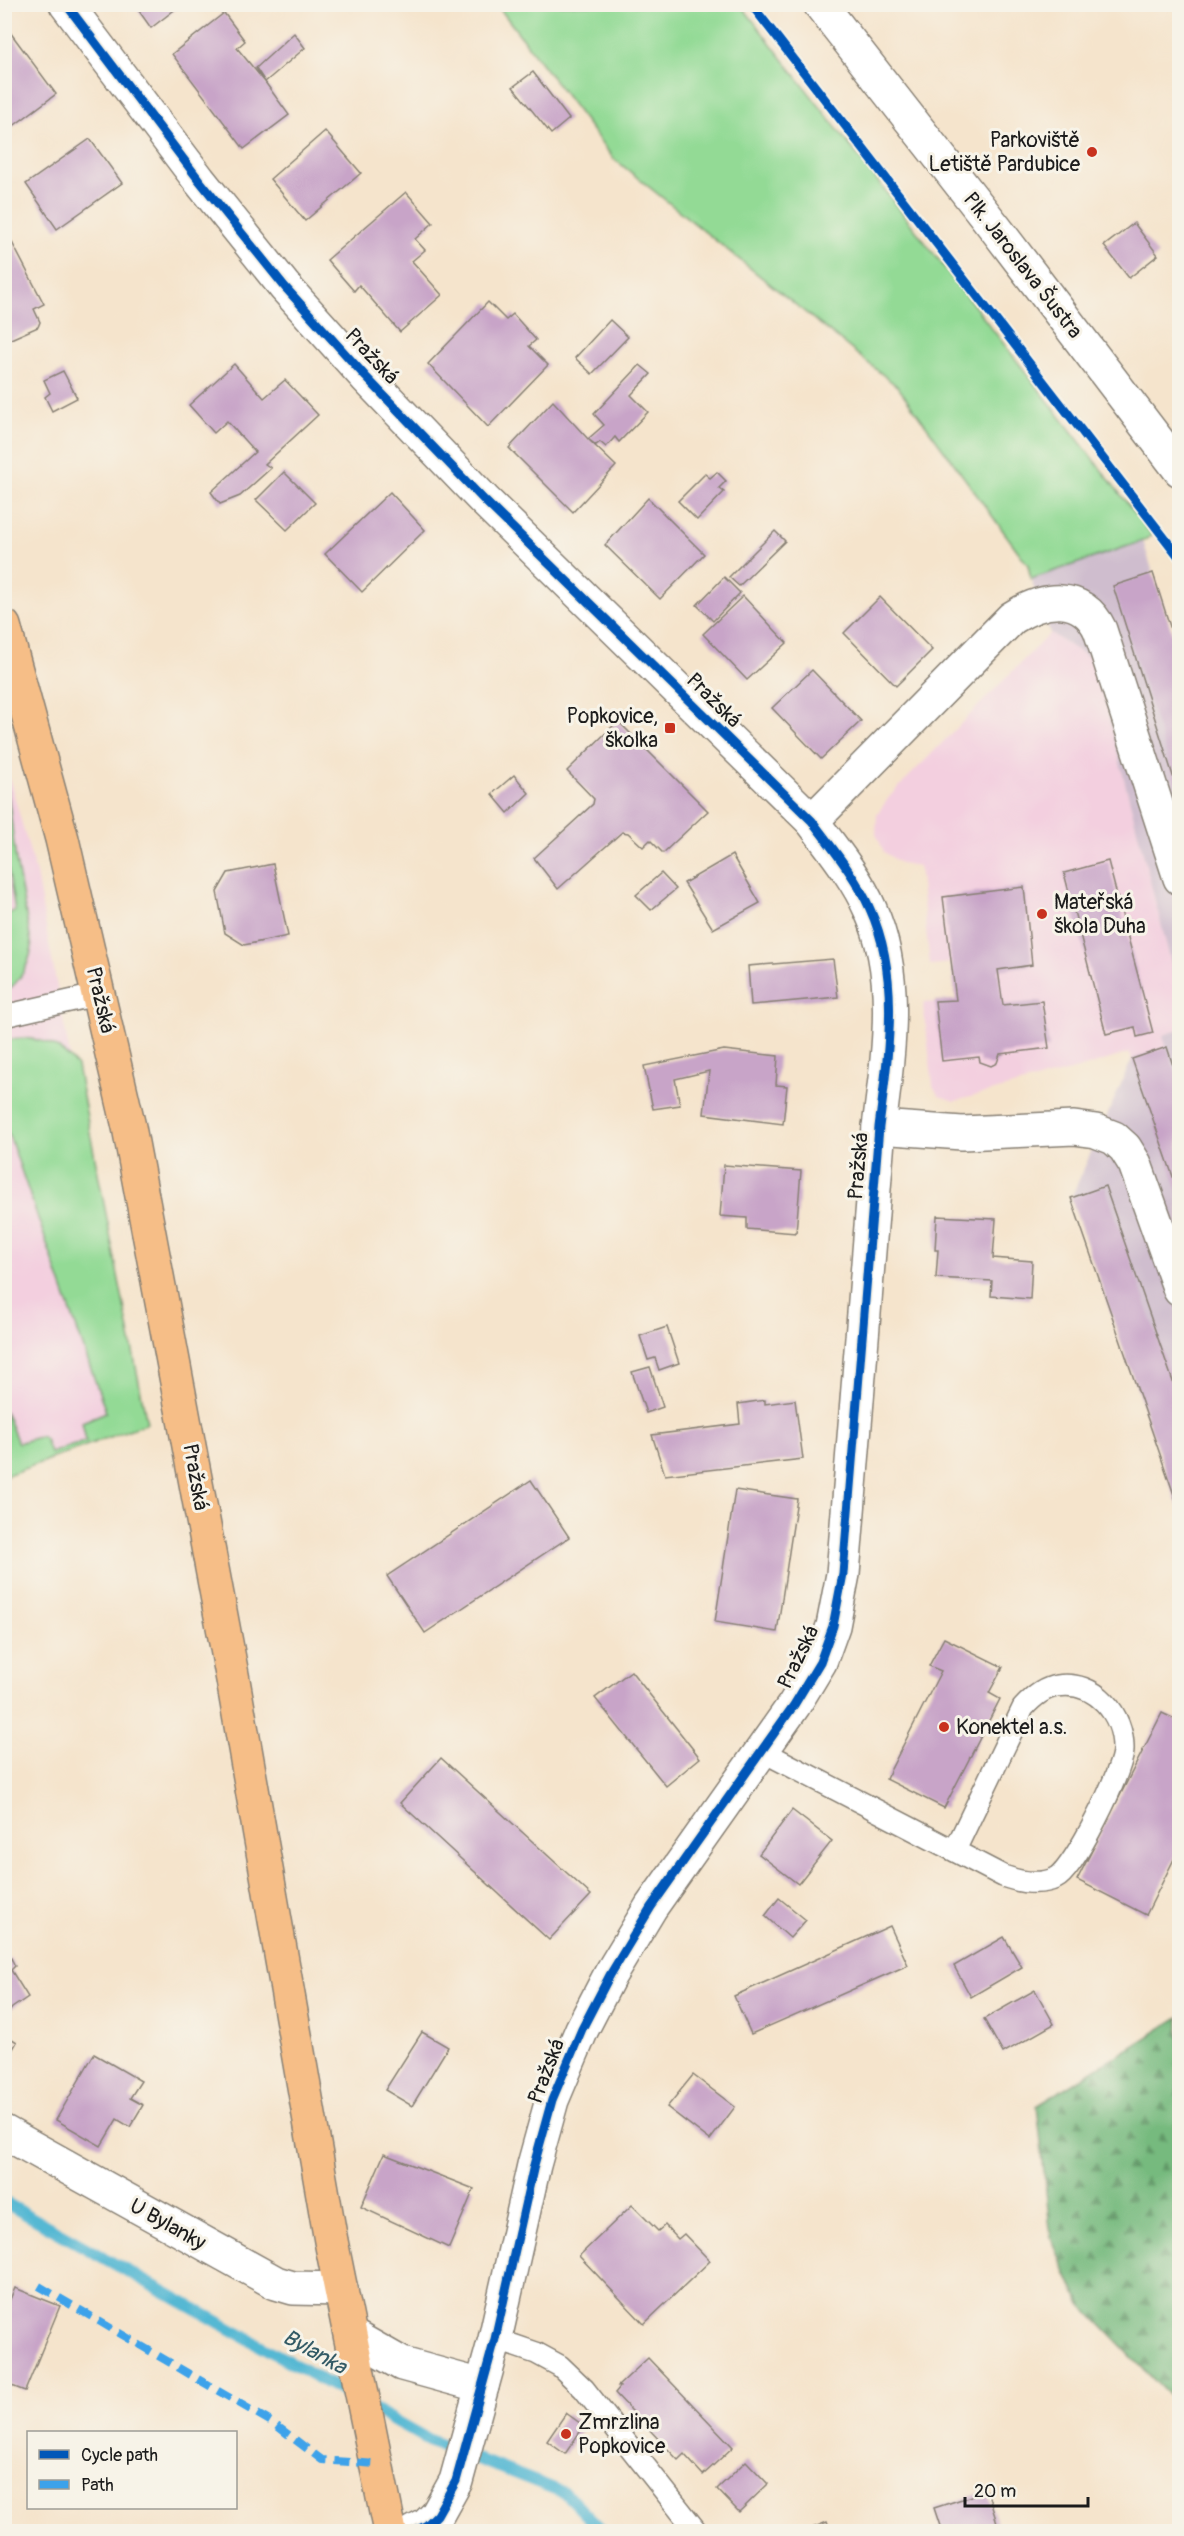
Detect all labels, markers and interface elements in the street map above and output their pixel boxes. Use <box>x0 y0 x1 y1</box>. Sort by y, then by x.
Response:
place label: Parkoviště Letiště Pardubice <box>928 127 1081 178</box>
marker: Parkoviště Letiště Pardubice <box>1085 145 1099 159</box>
street label: Plk. Jaroslava Šustra <box>957 186 1089 344</box>
street label: Pražská <box>339 323 404 390</box>
street label: Pražská <box>680 667 747 734</box>
place label: Popkovice, školka <box>566 703 658 754</box>
marker: Popkovice, školka <box>663 721 677 735</box>
place label: Mateřská škola Duha <box>1054 889 1146 940</box>
marker: Mateřská škola Duha <box>1035 907 1049 921</box>
street label: Pražská <box>80 964 121 1036</box>
street label: Pražská <box>842 1131 875 1201</box>
street label: Pražská <box>176 1442 215 1513</box>
street label: Pražská <box>772 1621 825 1693</box>
place label: Konektel a.s. <box>956 1714 1067 1741</box>
marker: Konektel a.s. <box>937 1720 951 1734</box>
street label: Pražská <box>522 2035 571 2107</box>
street label: U Bylanky <box>125 2192 211 2256</box>
water label: Bylanka <box>278 2323 353 2382</box>
place label: Zmrzlina Popkovice <box>578 2409 666 2460</box>
marker: Zmrzlina Popkovice <box>559 2427 573 2441</box>
legend <box>27 2431 237 2509</box>
text: Cycle path <box>81 2444 158 2467</box>
scale bar <box>965 2470 1088 2508</box>
text: Path <box>81 2474 114 2497</box>
text: 20 m <box>974 2480 1016 2503</box>

